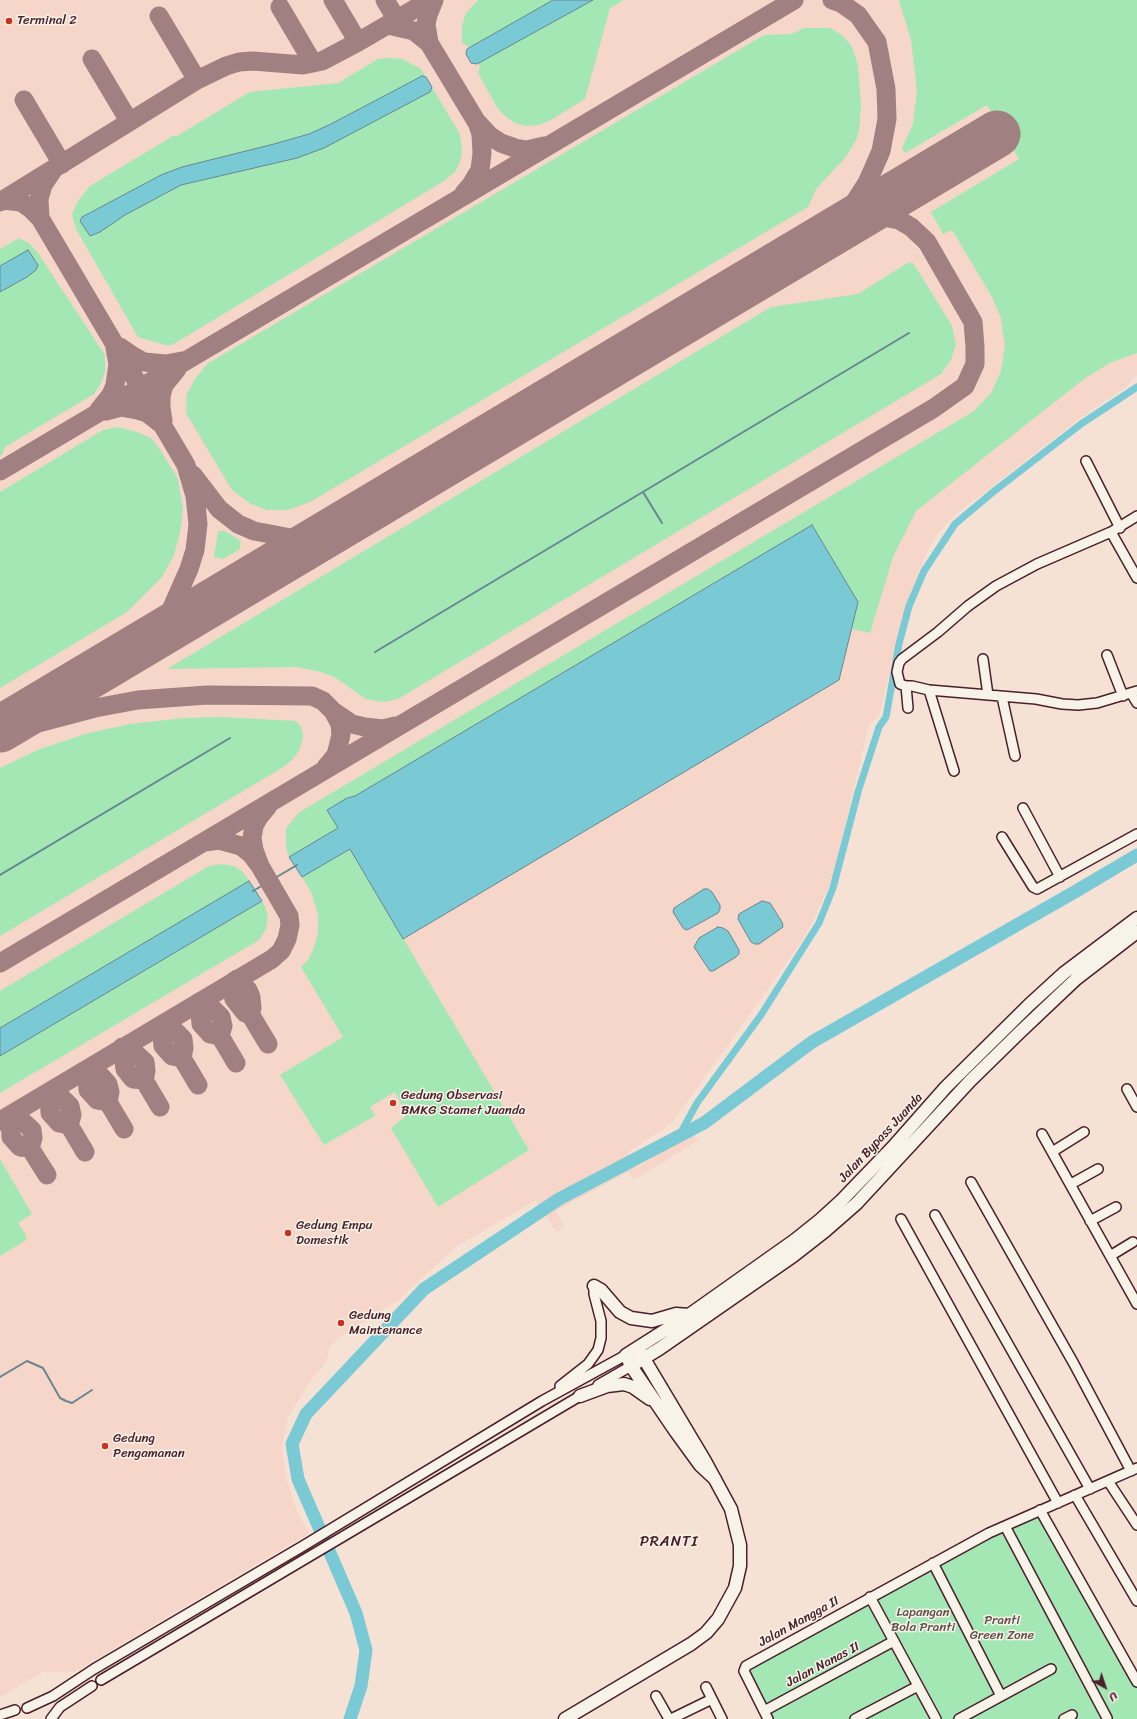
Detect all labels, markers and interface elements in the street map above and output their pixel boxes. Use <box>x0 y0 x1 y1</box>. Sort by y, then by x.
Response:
place label: Terminal 2 <box>17 13 77 29</box>
marker: Terminal 2 <box>4 16 14 26</box>
place label: Gedung Observasi BMKG Stamet Juanda <box>401 1088 525 1119</box>
street label: Jalan Bypass Juanda <box>836 1090 926 1186</box>
marker: Gedung Observasi BMKG Stamet Juanda <box>388 1098 398 1108</box>
place label: Gedung Empu Domestik <box>296 1218 373 1249</box>
marker: Gedung Empu Domestik <box>283 1228 293 1238</box>
place label: Gedung Maintenance <box>349 1308 422 1339</box>
marker: Gedung Maintenance <box>336 1318 346 1328</box>
place label: Gedung Pengamanan <box>113 1431 185 1462</box>
marker: Gedung Pengamanan <box>100 1441 110 1451</box>
district label: PRANTI <box>640 1533 698 1551</box>
street label: Jalan Mangga II <box>756 1593 842 1651</box>
park label: Lapangan Bola Pranti <box>891 1605 955 1636</box>
park label: Pranti Green Zone <box>970 1613 1034 1644</box>
street label: Jalan Nanas II <box>784 1639 862 1691</box>
north arrow <box>1085 1667 1125 1707</box>
text: U <box>1104 1687 1122 1706</box>

